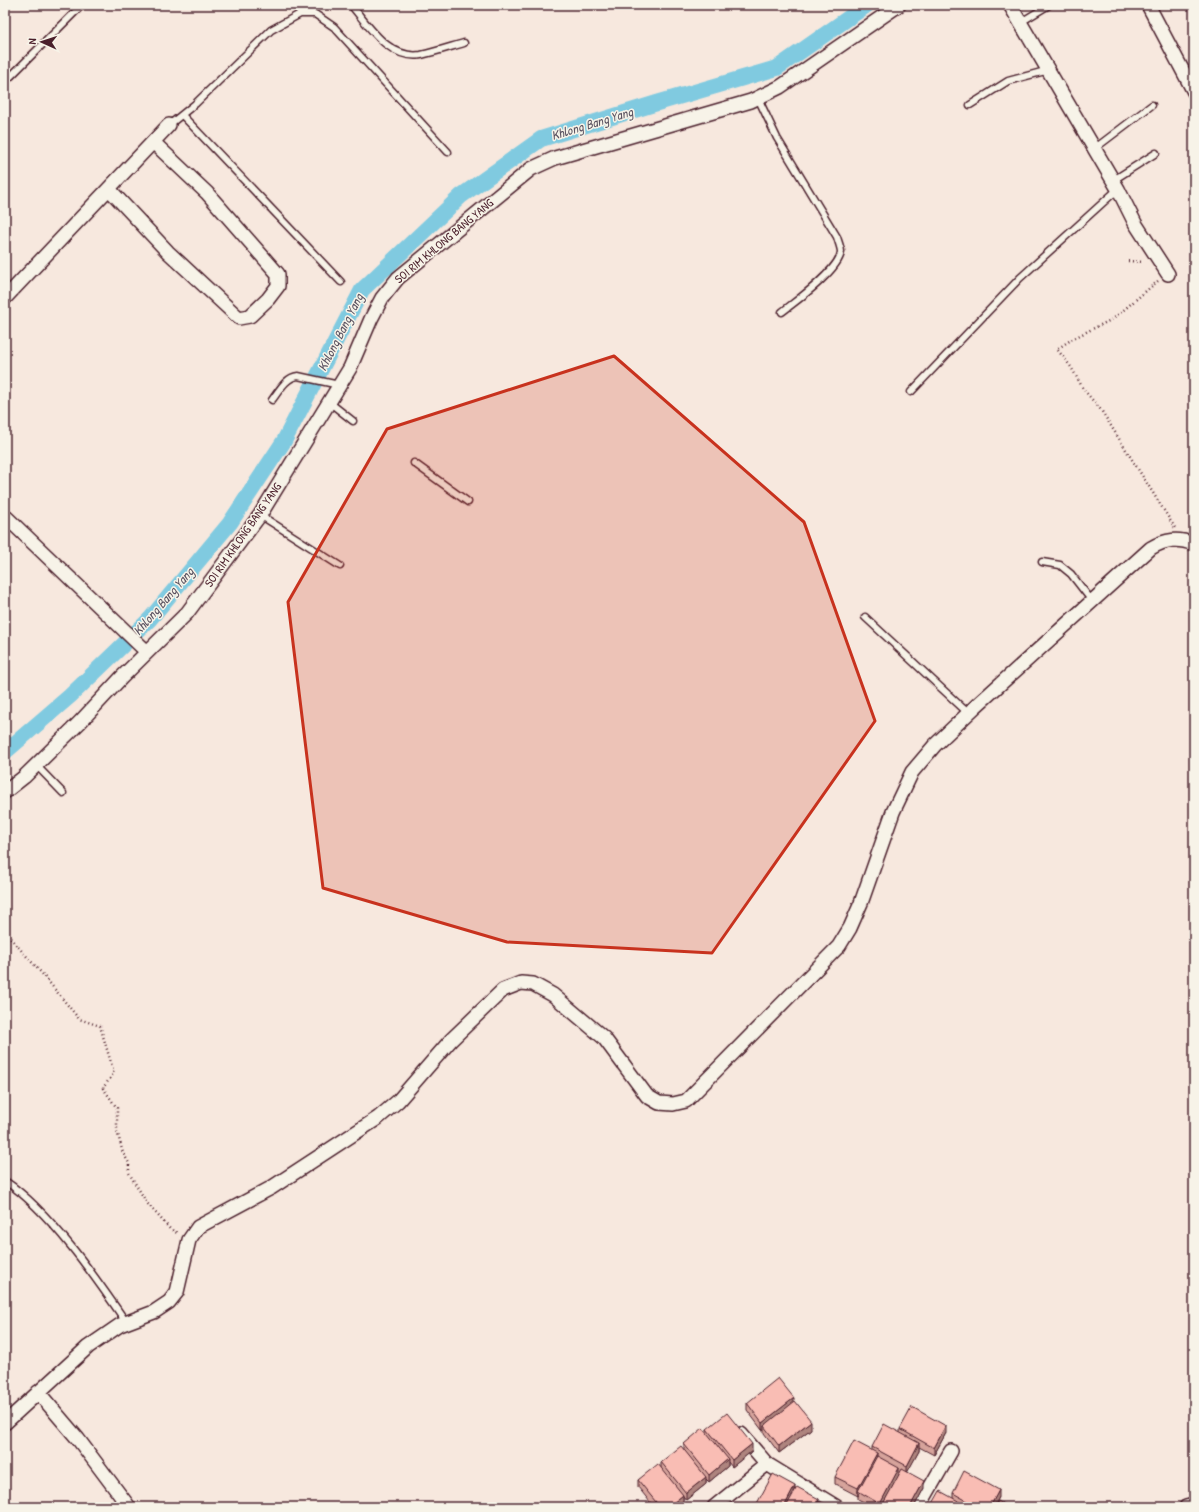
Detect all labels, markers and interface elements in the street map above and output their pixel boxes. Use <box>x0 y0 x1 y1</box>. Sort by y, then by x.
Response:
north arrow <box>22 22 62 62</box>
text: N <box>25 38 39 45</box>
water label: Khlong Bang Yang <box>549 102 636 145</box>
street label: SOI RIM KHLONG BANG YANG <box>391 194 497 287</box>
water label: Khlong Bang Yang <box>313 289 369 374</box>
street label: SOI RIM KHLONG BANG YANG <box>200 479 285 590</box>
water label: Khlong Bang Yang <box>129 562 199 639</box>

